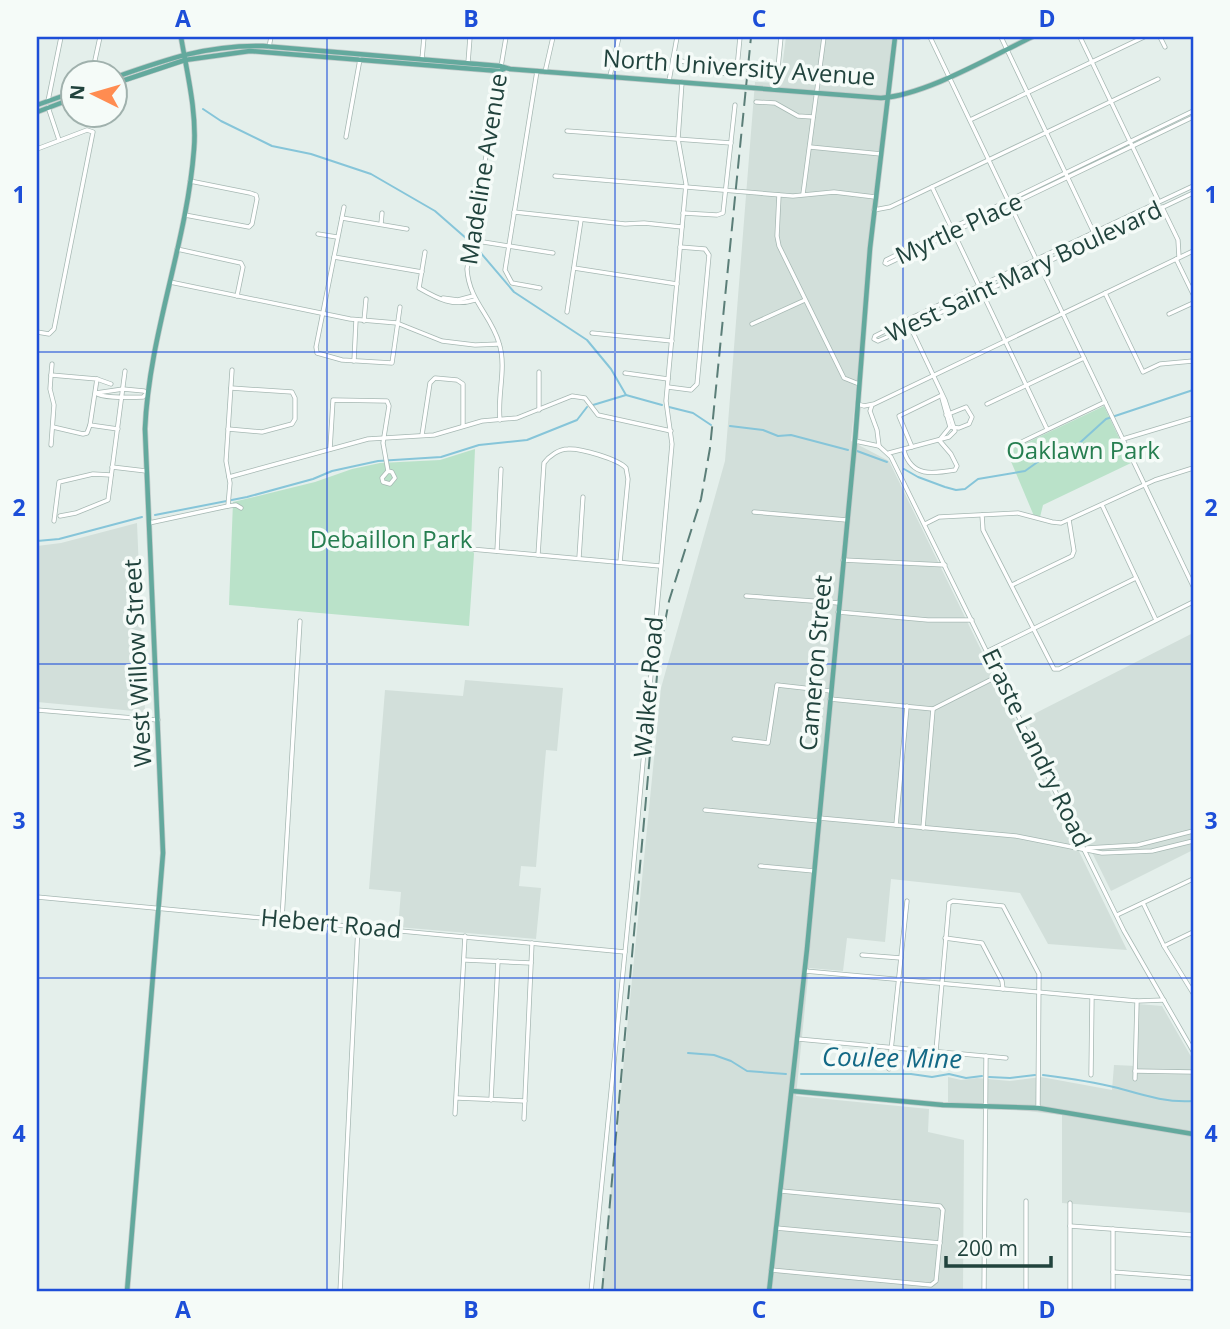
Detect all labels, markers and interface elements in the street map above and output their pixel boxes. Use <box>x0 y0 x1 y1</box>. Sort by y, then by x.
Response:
text: A <box>175 2 191 34</box>
text: B <box>463 2 479 34</box>
text: C <box>752 2 766 34</box>
text: D <box>1038 2 1056 34</box>
street label: North University Avenue <box>602 41 877 92</box>
north arrow <box>60 60 130 130</box>
street label: Madeline Avenue <box>451 71 514 267</box>
text: N <box>63 84 91 101</box>
text: 1 <box>12 178 26 210</box>
text: 1 <box>1204 178 1218 210</box>
street label: Myrtle Place <box>890 184 1027 271</box>
street label: West Saint Mary Boulevard <box>880 192 1167 349</box>
park label: Oaklawn Park <box>1006 433 1160 466</box>
text: 2 <box>12 491 26 523</box>
text: 2 <box>1204 491 1218 523</box>
park label: Debaillon Park <box>310 522 473 555</box>
street label: West Willow Street <box>115 558 158 768</box>
street label: Cameron Street <box>790 574 839 752</box>
street label: Walker Road <box>625 615 670 759</box>
street label: Eraste Landry Road <box>975 643 1100 852</box>
text: 3 <box>12 804 26 836</box>
text: 3 <box>1204 804 1218 836</box>
street label: Hebert Road <box>259 900 403 945</box>
water label: Coulee Mine <box>822 1038 963 1076</box>
text: 4 <box>12 1117 26 1149</box>
text: 4 <box>1204 1117 1218 1149</box>
scale bar <box>946 1224 1052 1268</box>
text: 200 m <box>957 1234 1018 1262</box>
text: A <box>175 1293 191 1325</box>
text: B <box>463 1293 479 1325</box>
text: C <box>752 1293 766 1325</box>
text: D <box>1038 1293 1056 1325</box>

